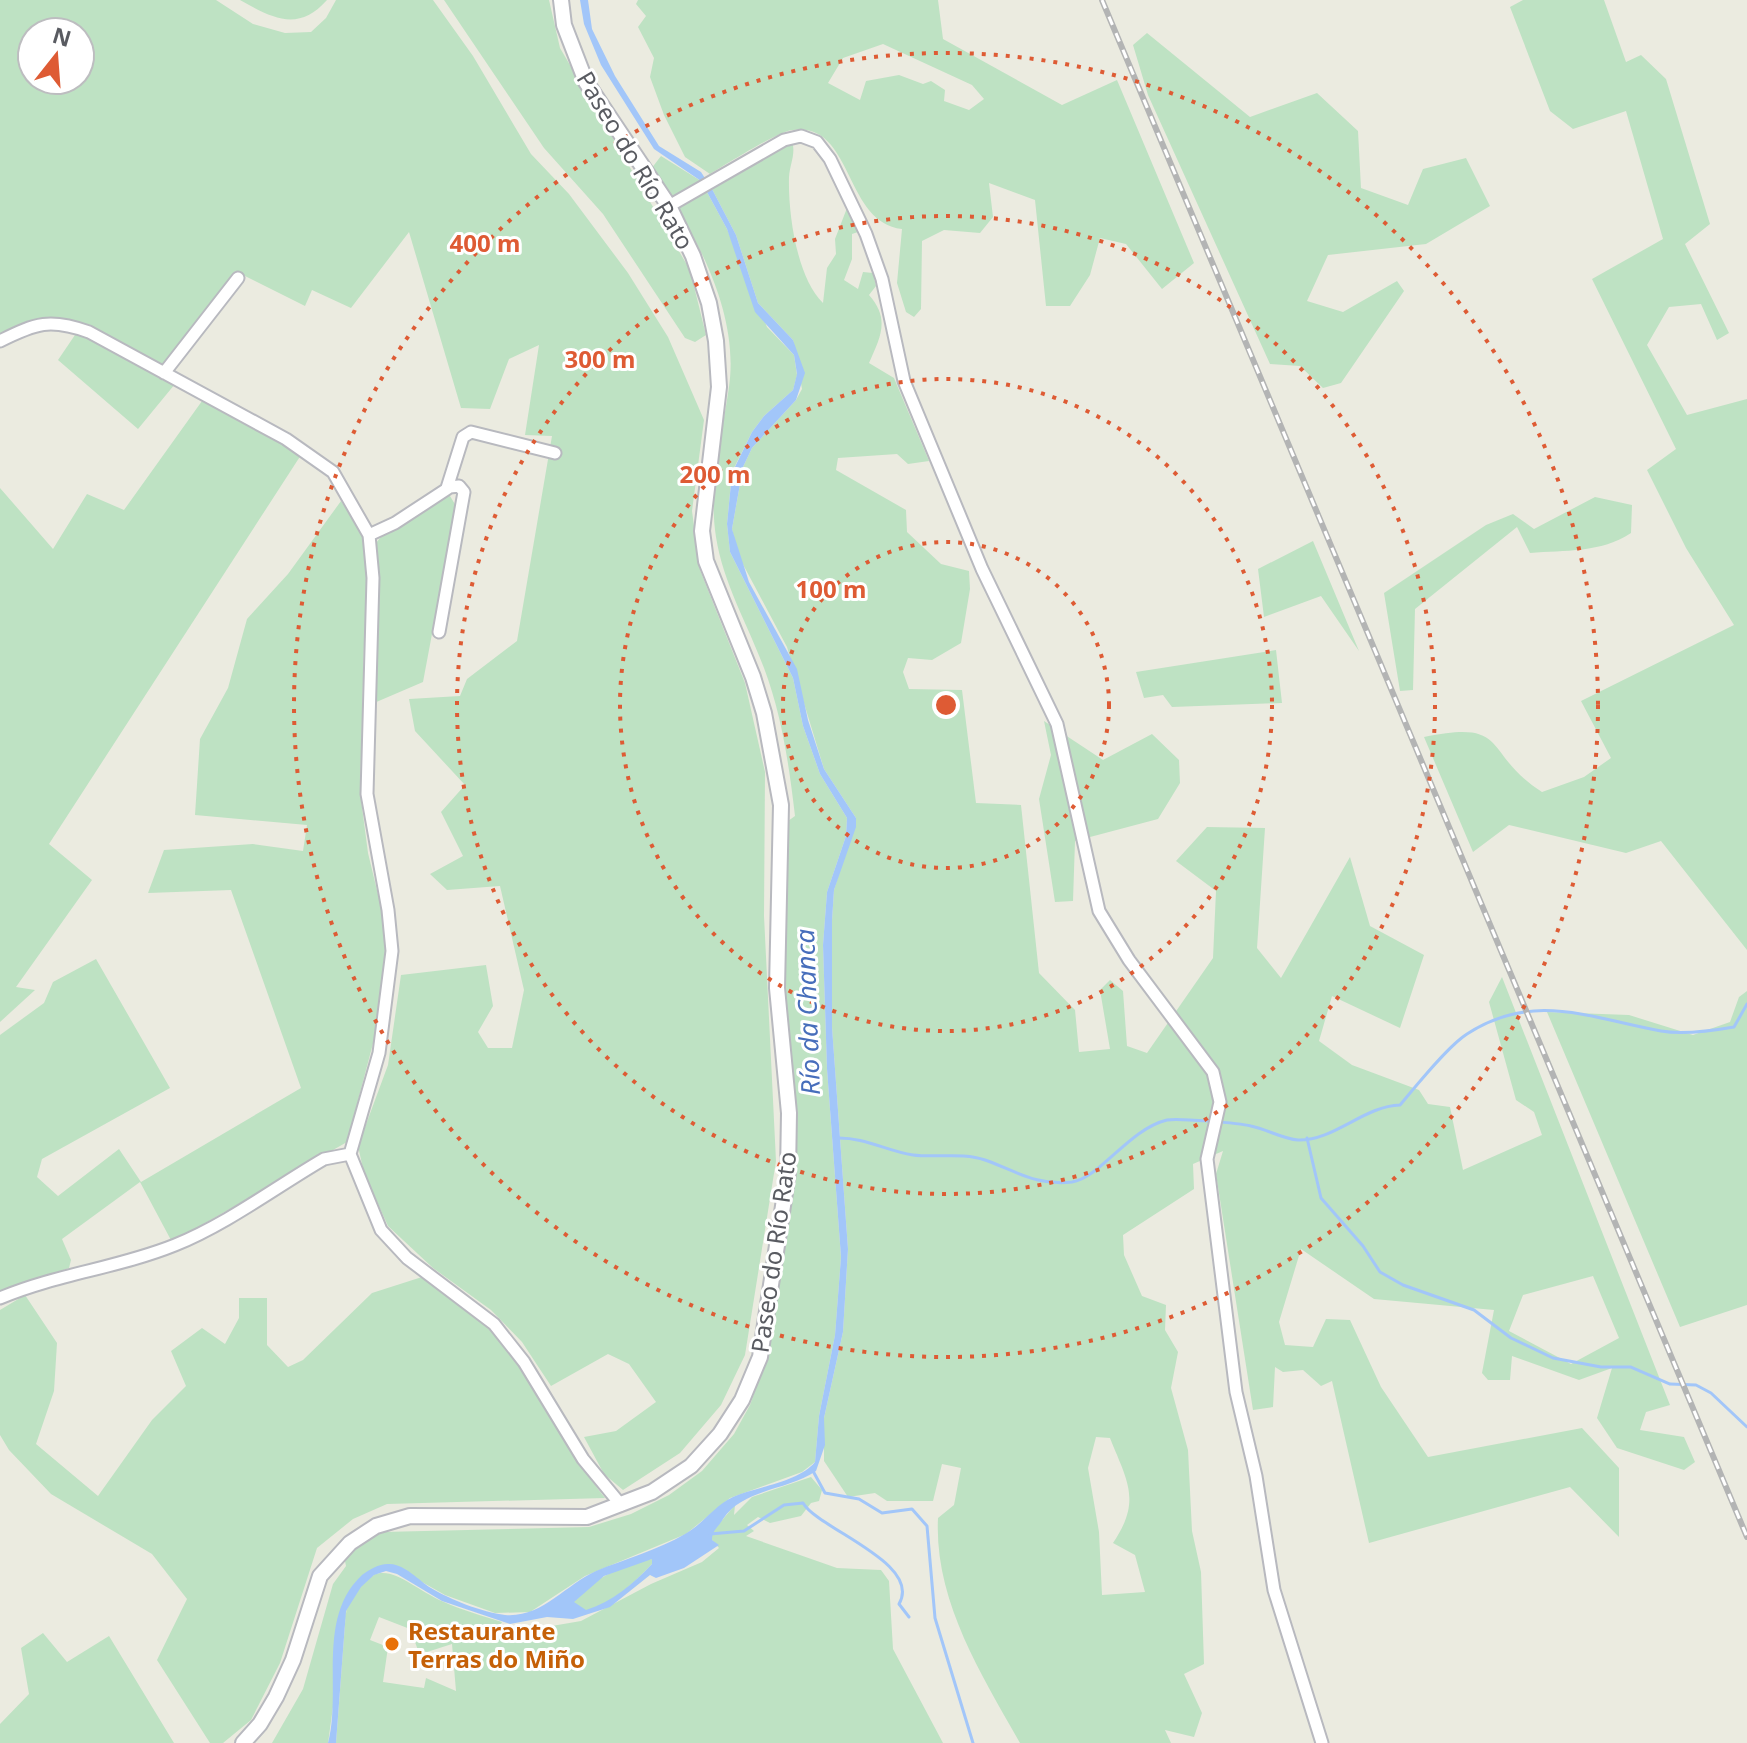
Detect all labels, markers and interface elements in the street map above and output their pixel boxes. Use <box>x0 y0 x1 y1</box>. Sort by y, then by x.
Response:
north arrow <box>16 16 96 96</box>
text: N <box>49 19 75 53</box>
street label: Paseo do Río Rato <box>570 65 702 255</box>
text: 400 m <box>450 226 520 259</box>
text: 300 m <box>565 342 635 375</box>
text: 200 m <box>680 457 750 490</box>
text: 100 m <box>796 572 866 605</box>
centre of rings <box>932 691 960 719</box>
water label: Río da Chanca <box>786 928 828 1096</box>
street label: Paseo do Río Rato <box>743 1149 803 1355</box>
place label: Restaurante Terras do Miño <box>408 1614 585 1675</box>
marker: Restaurante Terras do Miño <box>383 1635 401 1653</box>

